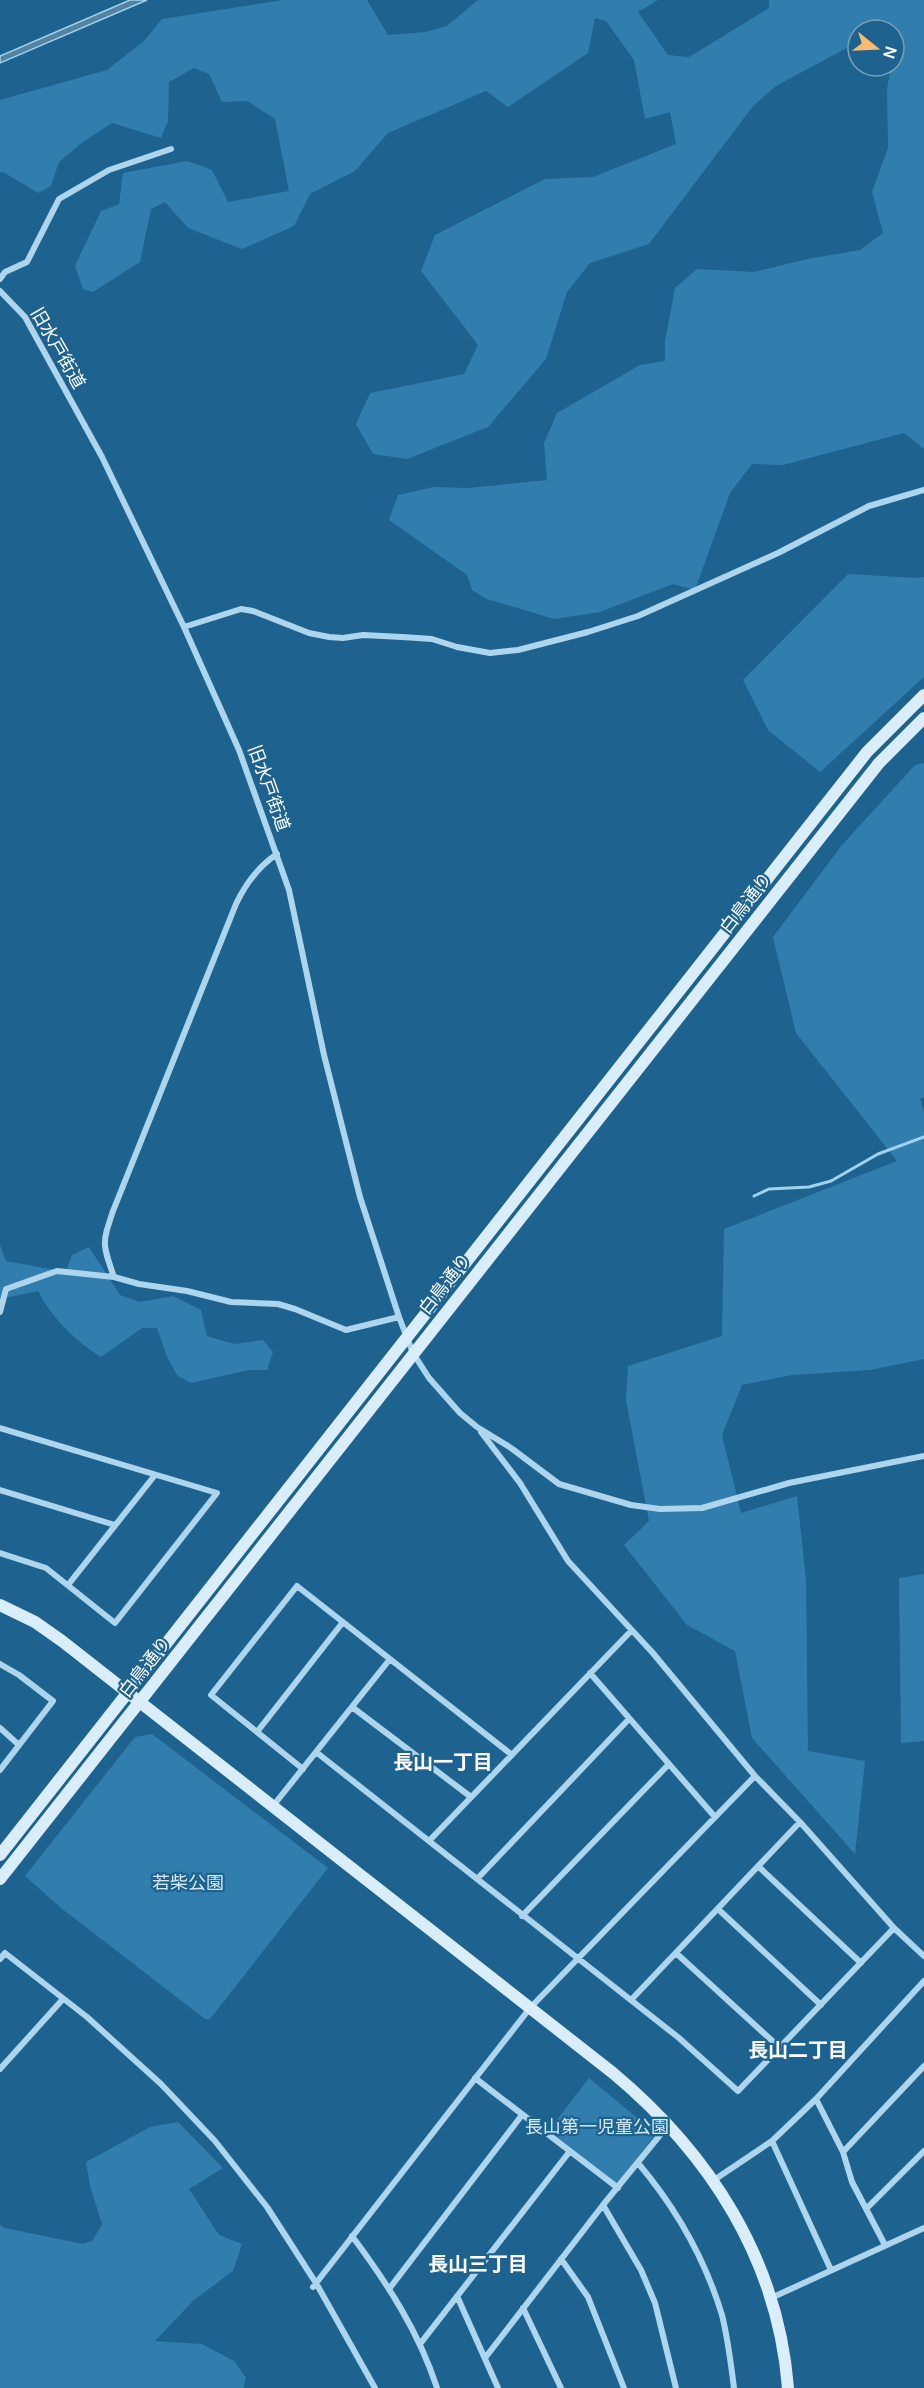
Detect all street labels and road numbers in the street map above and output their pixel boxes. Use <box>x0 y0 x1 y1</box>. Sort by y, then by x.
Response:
street label: 旧水戸街道 <box>26 303 92 392</box>
street label: 旧水戸街道 <box>243 741 297 834</box>
street label: 白鳥通り <box>714 867 777 938</box>
street label: 白鳥通り <box>413 1248 476 1319</box>
street label: 白鳥通り <box>113 1631 176 1702</box>

